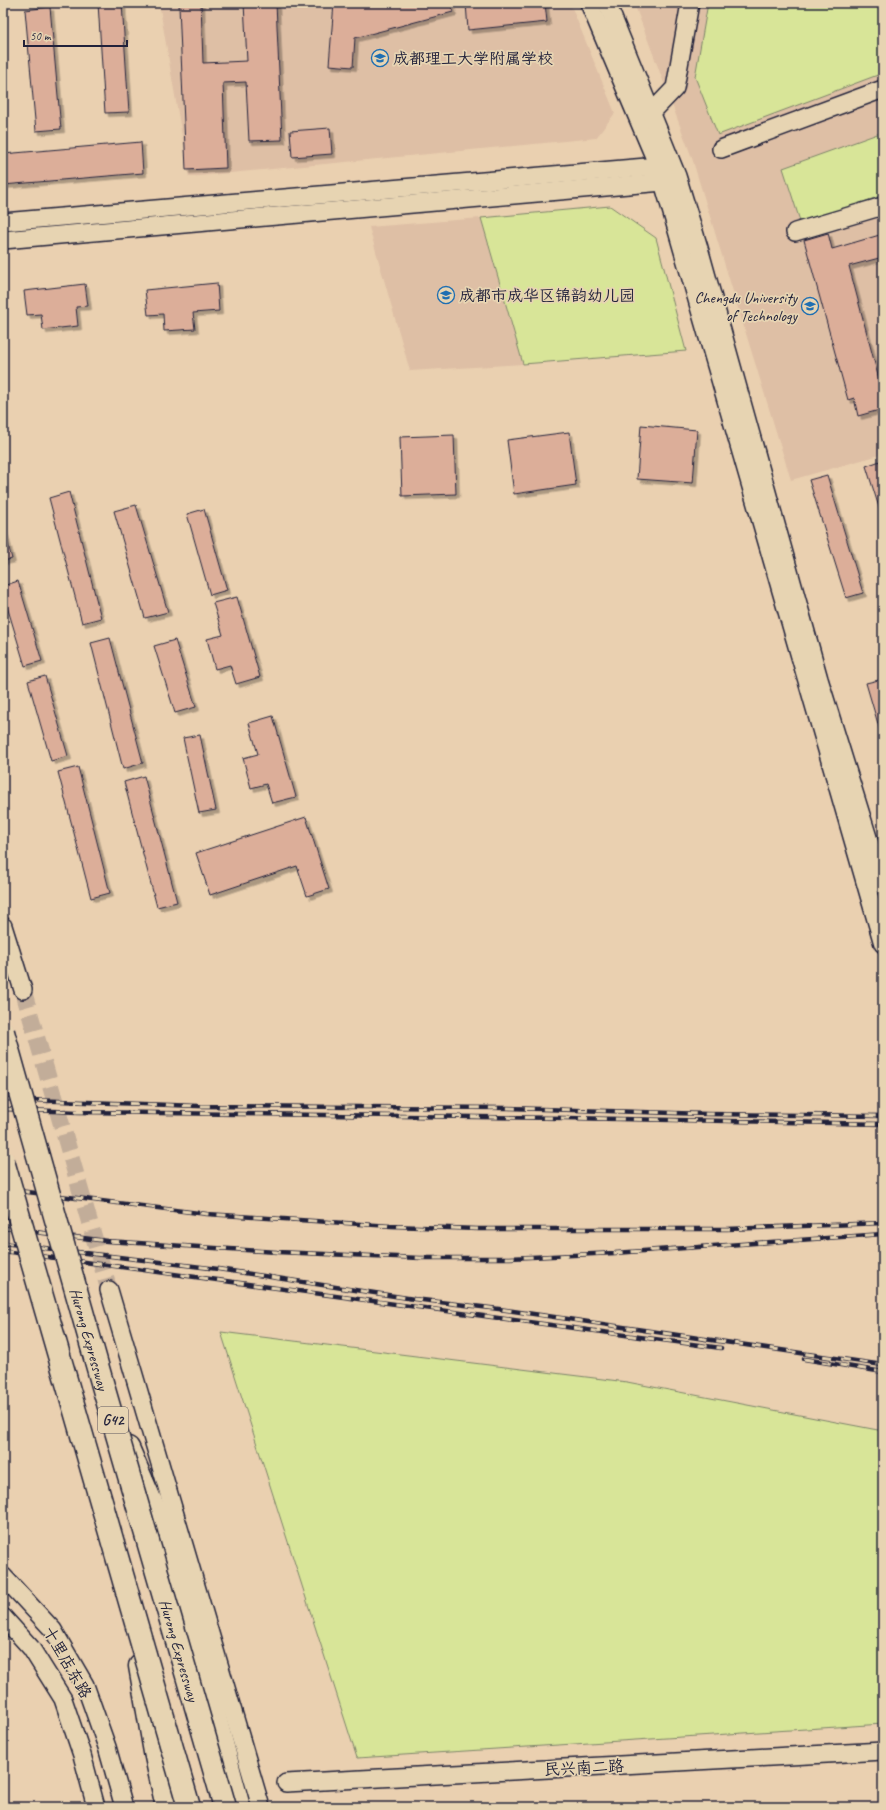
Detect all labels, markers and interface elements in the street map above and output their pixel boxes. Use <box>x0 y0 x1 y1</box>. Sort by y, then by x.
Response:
scale bar <box>24 22 127 48</box>
text: 50 m <box>30 28 52 44</box>
school or university icon: 成都理工大学附属学校 <box>370 48 390 68</box>
place label: 成都理工大学附属学校 <box>393 49 553 69</box>
school or university icon: 成都市成华区锦韵幼儿园 <box>436 285 456 305</box>
place label: 成都市成华区锦韵幼儿园 <box>459 286 635 306</box>
place label: Chengdu University of Technology <box>695 288 799 326</box>
school or university icon: Chengdu University of Technology <box>800 296 820 316</box>
street label: Hurong Expressway <box>65 1286 113 1394</box>
road number: G42 <box>98 1407 128 1433</box>
street label: Hurong Expressway <box>154 1597 203 1705</box>
street label: 十里店东路 <box>38 1623 96 1702</box>
street label: 民兴南二路 <box>544 1756 625 1780</box>

